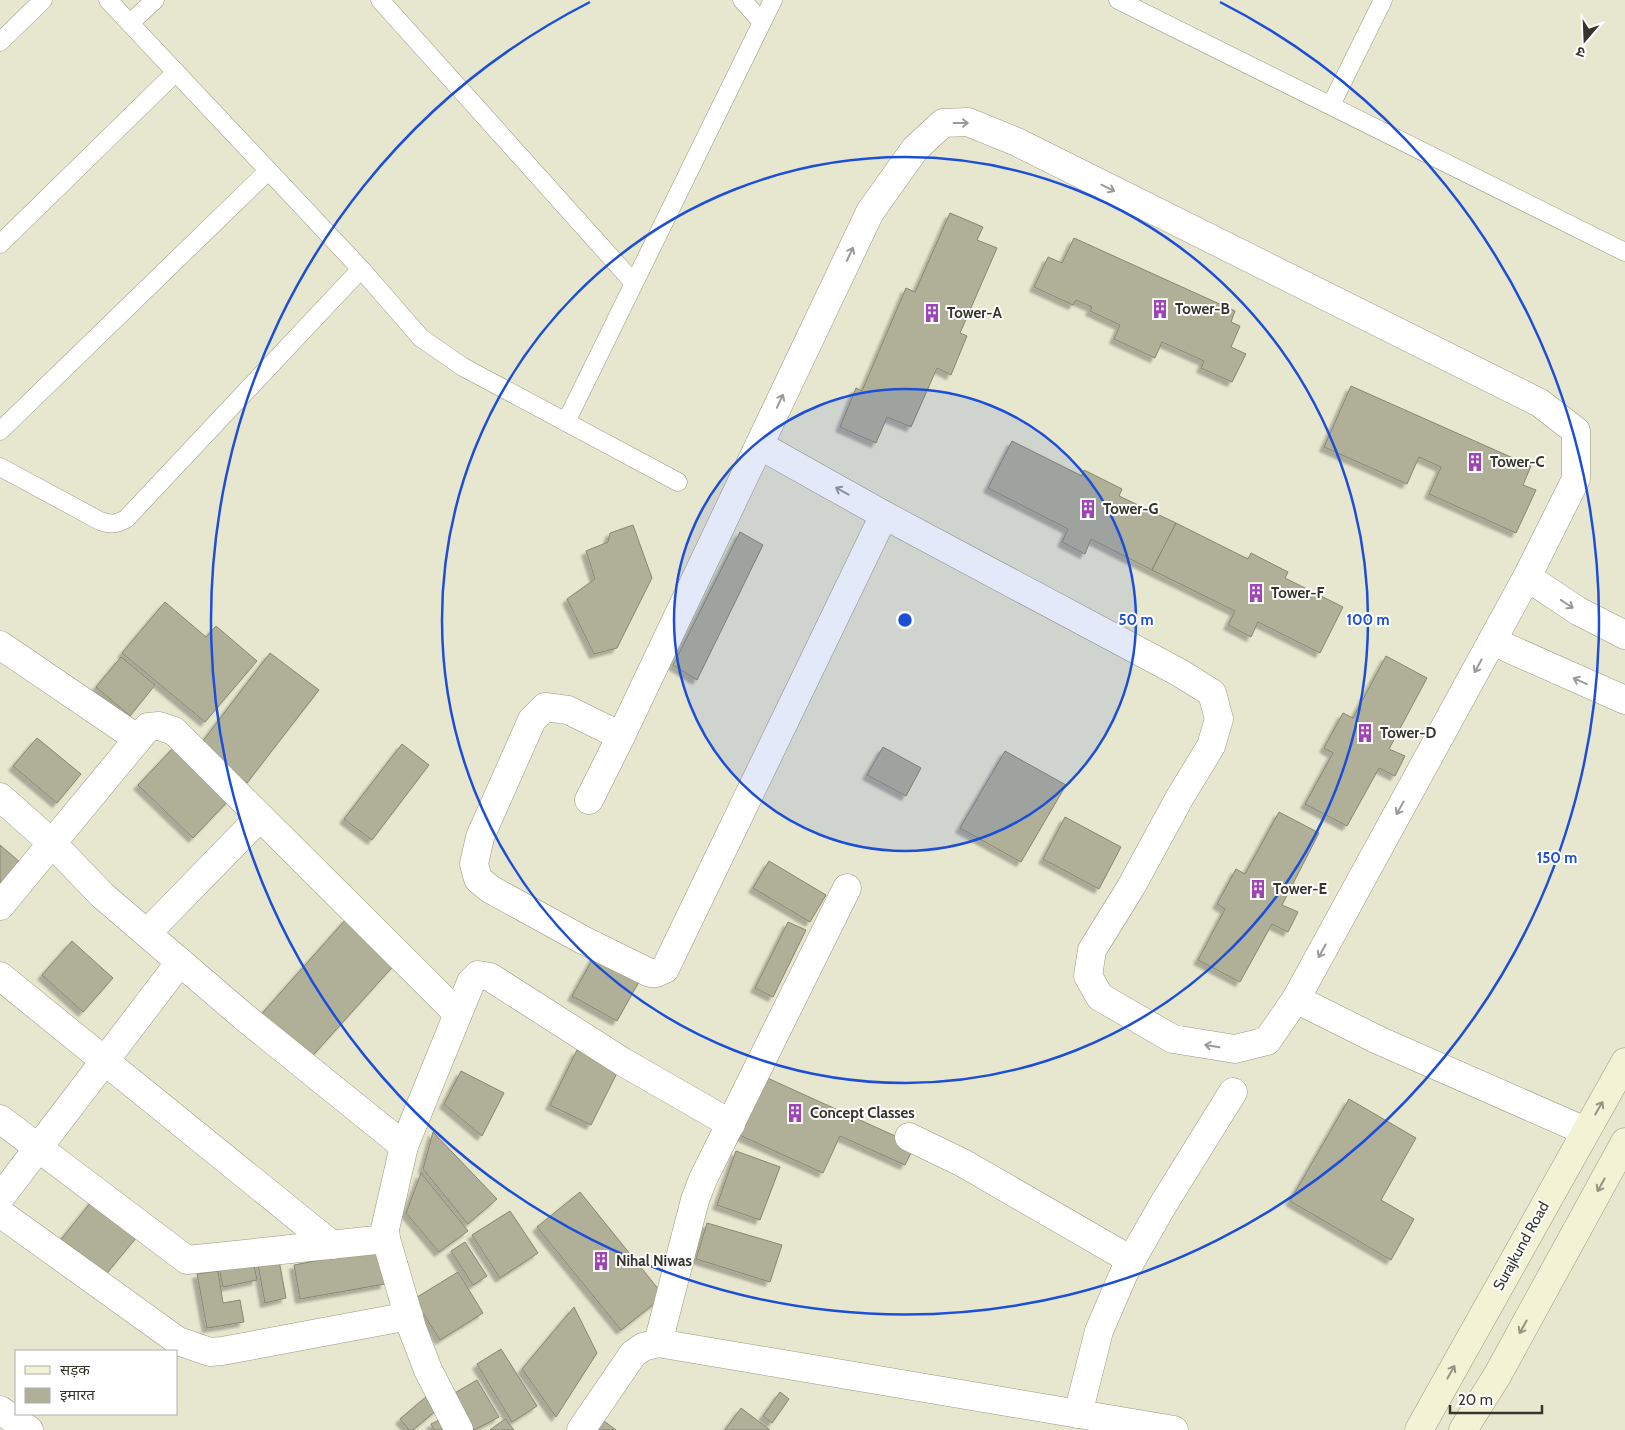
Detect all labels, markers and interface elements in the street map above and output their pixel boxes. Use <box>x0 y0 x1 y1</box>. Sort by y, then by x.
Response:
north arrow <box>1560 15 1610 65</box>
text: उ <box>1573 42 1588 62</box>
one-way arrow <box>952 118 968 128</box>
one-way arrow <box>1101 183 1116 193</box>
one-way arrow <box>845 247 855 262</box>
building icon: Tower-B <box>1149 298 1171 320</box>
place label: Tower-B <box>1175 300 1230 318</box>
building icon: Tower-A <box>921 302 943 324</box>
place label: Tower-A <box>947 304 1002 322</box>
one-way arrow <box>776 394 785 409</box>
building icon: Tower-C <box>1464 451 1486 473</box>
place label: Tower-C <box>1490 453 1545 471</box>
one-way arrow <box>835 486 850 496</box>
building icon: Tower-G <box>1077 498 1099 520</box>
place label: Tower-G <box>1103 500 1158 518</box>
building icon: Tower-F <box>1245 582 1267 604</box>
place label: Tower-F <box>1271 584 1324 602</box>
one-way arrow <box>1560 599 1574 609</box>
centre of rings <box>896 611 914 629</box>
text: 50 m <box>1118 611 1154 629</box>
text: 100 m <box>1346 611 1390 629</box>
one-way arrow <box>1473 658 1483 673</box>
one-way arrow <box>1573 675 1588 685</box>
building icon: Tower-D <box>1354 722 1376 744</box>
place label: Tower-D <box>1380 724 1436 742</box>
one-way arrow <box>1395 801 1405 815</box>
text: 150 m <box>1537 849 1577 867</box>
building icon: Tower-E <box>1247 878 1269 900</box>
place label: Tower-E <box>1273 880 1327 898</box>
one-way arrow <box>1317 943 1327 958</box>
one-way arrow <box>1205 1040 1221 1050</box>
one-way arrow <box>1594 1101 1604 1115</box>
building icon: Concept Classes <box>784 1102 806 1124</box>
place label: Concept Classes <box>810 1104 915 1122</box>
one-way arrow <box>1596 1177 1606 1192</box>
street label: Surajkund Road <box>1489 1198 1553 1294</box>
building icon: Nihal Niwas <box>590 1250 612 1272</box>
place label: Nihal Niwas <box>616 1252 692 1270</box>
one-way arrow <box>1518 1320 1528 1335</box>
legend <box>15 1350 178 1415</box>
text: सड़क <box>60 1361 90 1379</box>
one-way arrow <box>1446 1364 1456 1379</box>
scale bar <box>1450 1382 1542 1414</box>
text: इमारत <box>60 1386 95 1404</box>
text: 20 m <box>1458 1391 1493 1409</box>

